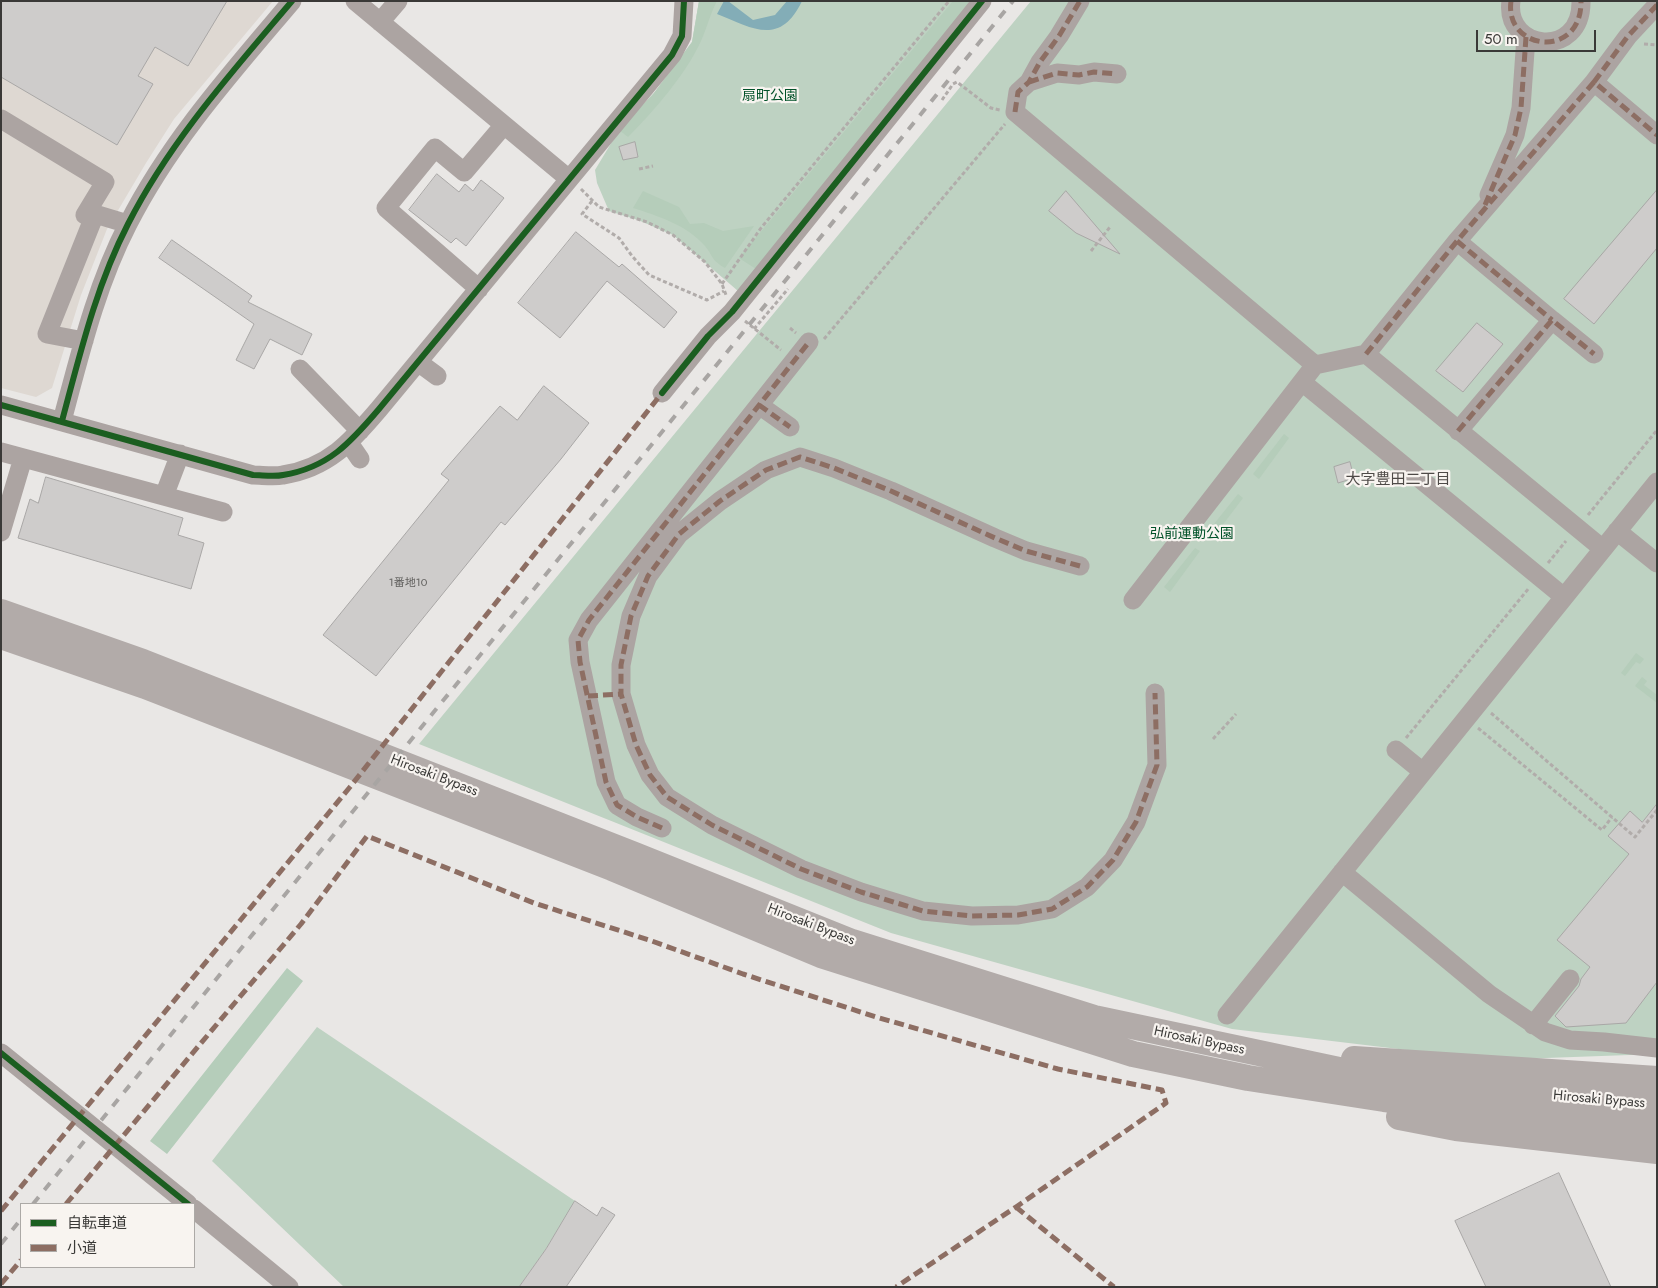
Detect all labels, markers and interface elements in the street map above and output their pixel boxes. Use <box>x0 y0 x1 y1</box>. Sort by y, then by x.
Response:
scale bar <box>1478 20 1598 52</box>
text: 50 m <box>1484 28 1518 50</box>
park label: 扇町公園 <box>742 89 798 105</box>
district label: 大字豊田二丁目 <box>1346 471 1450 489</box>
park label: 弘前運動公園 <box>1150 527 1234 543</box>
house number: 1番地10 <box>389 576 427 590</box>
street label: Hirosaki Bypass <box>388 752 480 800</box>
street label: Hirosaki Bypass <box>765 901 857 949</box>
street label: Hirosaki Bypass <box>1152 1023 1246 1059</box>
street label: Hirosaki Bypass <box>1552 1088 1646 1112</box>
legend <box>20 1203 195 1268</box>
text: 自転車道 <box>67 1212 127 1234</box>
text: 小道 <box>67 1237 97 1259</box>

